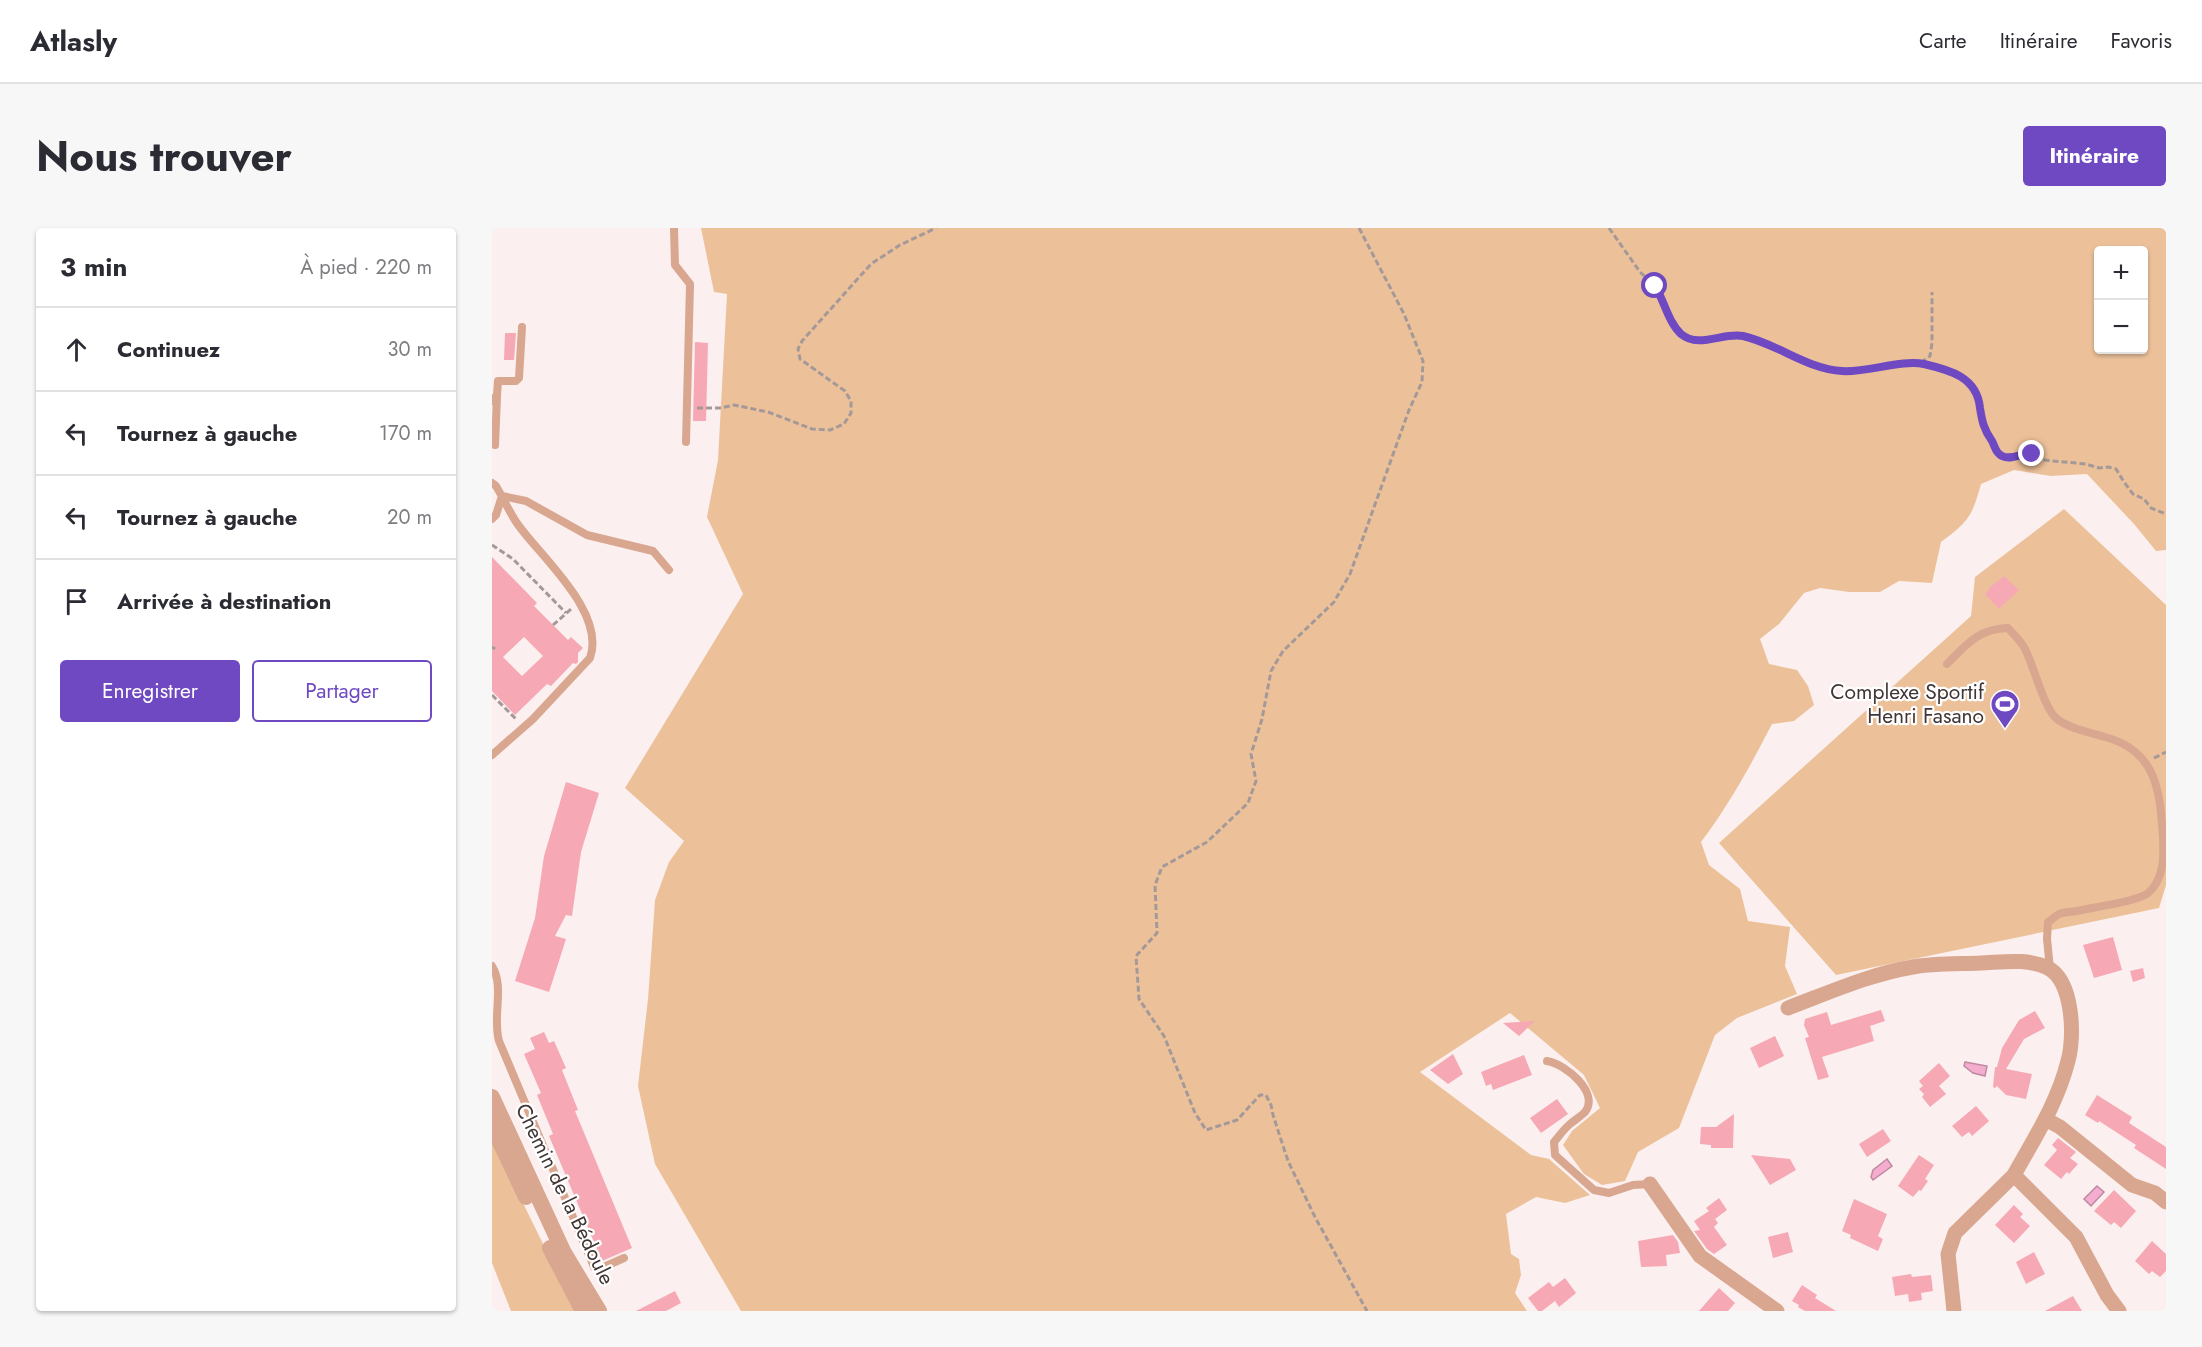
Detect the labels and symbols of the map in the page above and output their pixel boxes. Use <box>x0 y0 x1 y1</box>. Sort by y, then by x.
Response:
route start <box>1641 272 1667 298</box>
route end <box>2018 440 2044 466</box>
place label: Complexe Sportif Henri Fasano <box>1830 677 1985 731</box>
sports icon: Complexe Sportif Henri Fasano <box>1989 688 2021 730</box>
street label: Chemin de la Bédoule <box>508 1098 622 1290</box>

